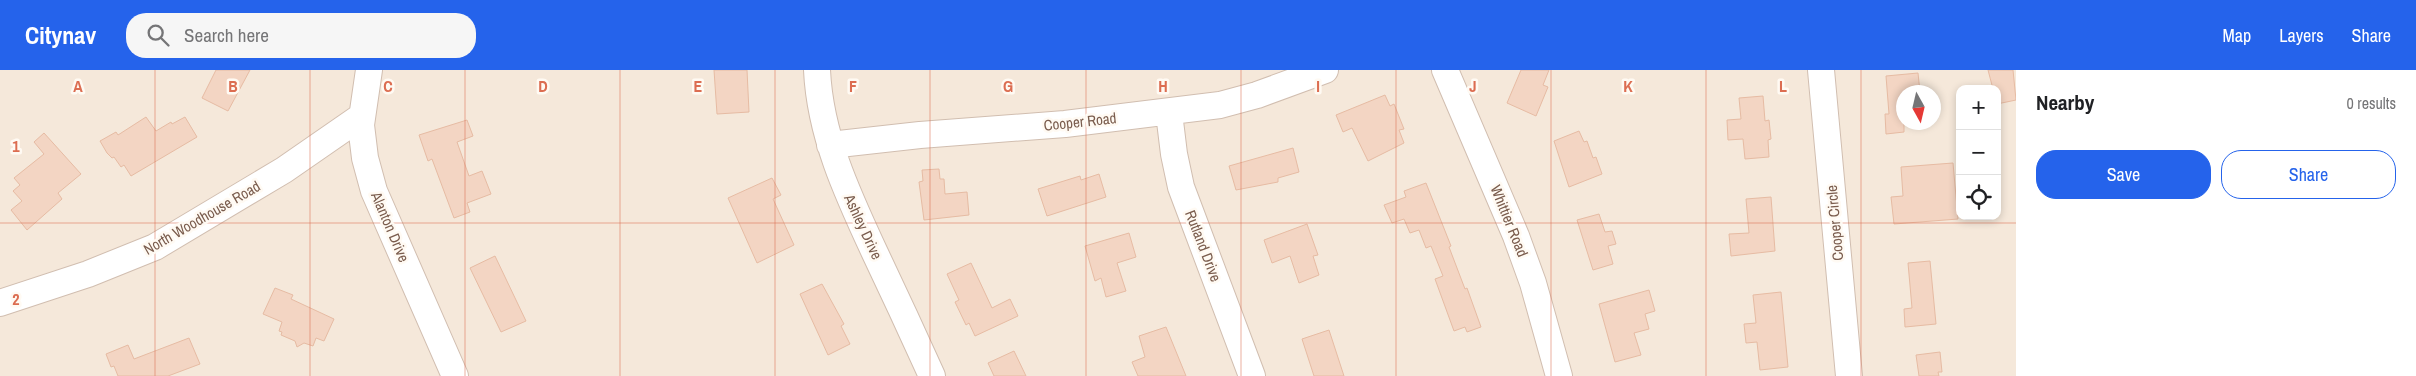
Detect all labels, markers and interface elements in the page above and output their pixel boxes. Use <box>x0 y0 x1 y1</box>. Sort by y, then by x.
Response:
search box <box>126 13 476 58</box>
text: Citynav <box>25 19 96 51</box>
icon: search <box>144 21 172 49</box>
text: Search here <box>184 22 269 48</box>
text: Map <box>2223 23 2251 48</box>
text: Layers <box>2279 23 2324 48</box>
text: Share <box>2352 23 2391 48</box>
text: A <box>73 75 83 97</box>
text: B <box>228 75 238 97</box>
text: C <box>383 75 393 97</box>
text: D <box>538 75 548 97</box>
text: E <box>694 75 703 97</box>
text: F <box>849 75 857 97</box>
text: G <box>1003 75 1013 97</box>
text: H <box>1158 75 1168 97</box>
text: I <box>1316 75 1320 97</box>
text: J <box>1469 75 1477 97</box>
text: K <box>1623 75 1633 97</box>
text: L <box>1779 75 1787 97</box>
north arrow <box>1896 85 1941 130</box>
map controls <box>1956 85 2001 220</box>
button: + <box>1956 85 2001 130</box>
text: Nearby <box>2036 88 2094 117</box>
text: 0 results <box>2346 92 2396 114</box>
street label: Cooper Road <box>1042 107 1117 136</box>
button: − <box>1956 130 2001 175</box>
text: 1 <box>12 135 20 157</box>
button: Save <box>2036 150 2211 199</box>
button: Share <box>2221 150 2396 199</box>
button: locate <box>1956 175 2001 220</box>
street label: North Woodhouse Road <box>139 176 264 260</box>
street label: Whittier Road <box>1486 182 1533 260</box>
street label: Cooper Circle <box>1821 184 1848 262</box>
street label: Alanton Drive <box>366 187 415 265</box>
street label: Ashley Drive <box>839 190 888 263</box>
street label: Rutland Drive <box>1180 207 1227 285</box>
text: 2 <box>12 288 20 310</box>

